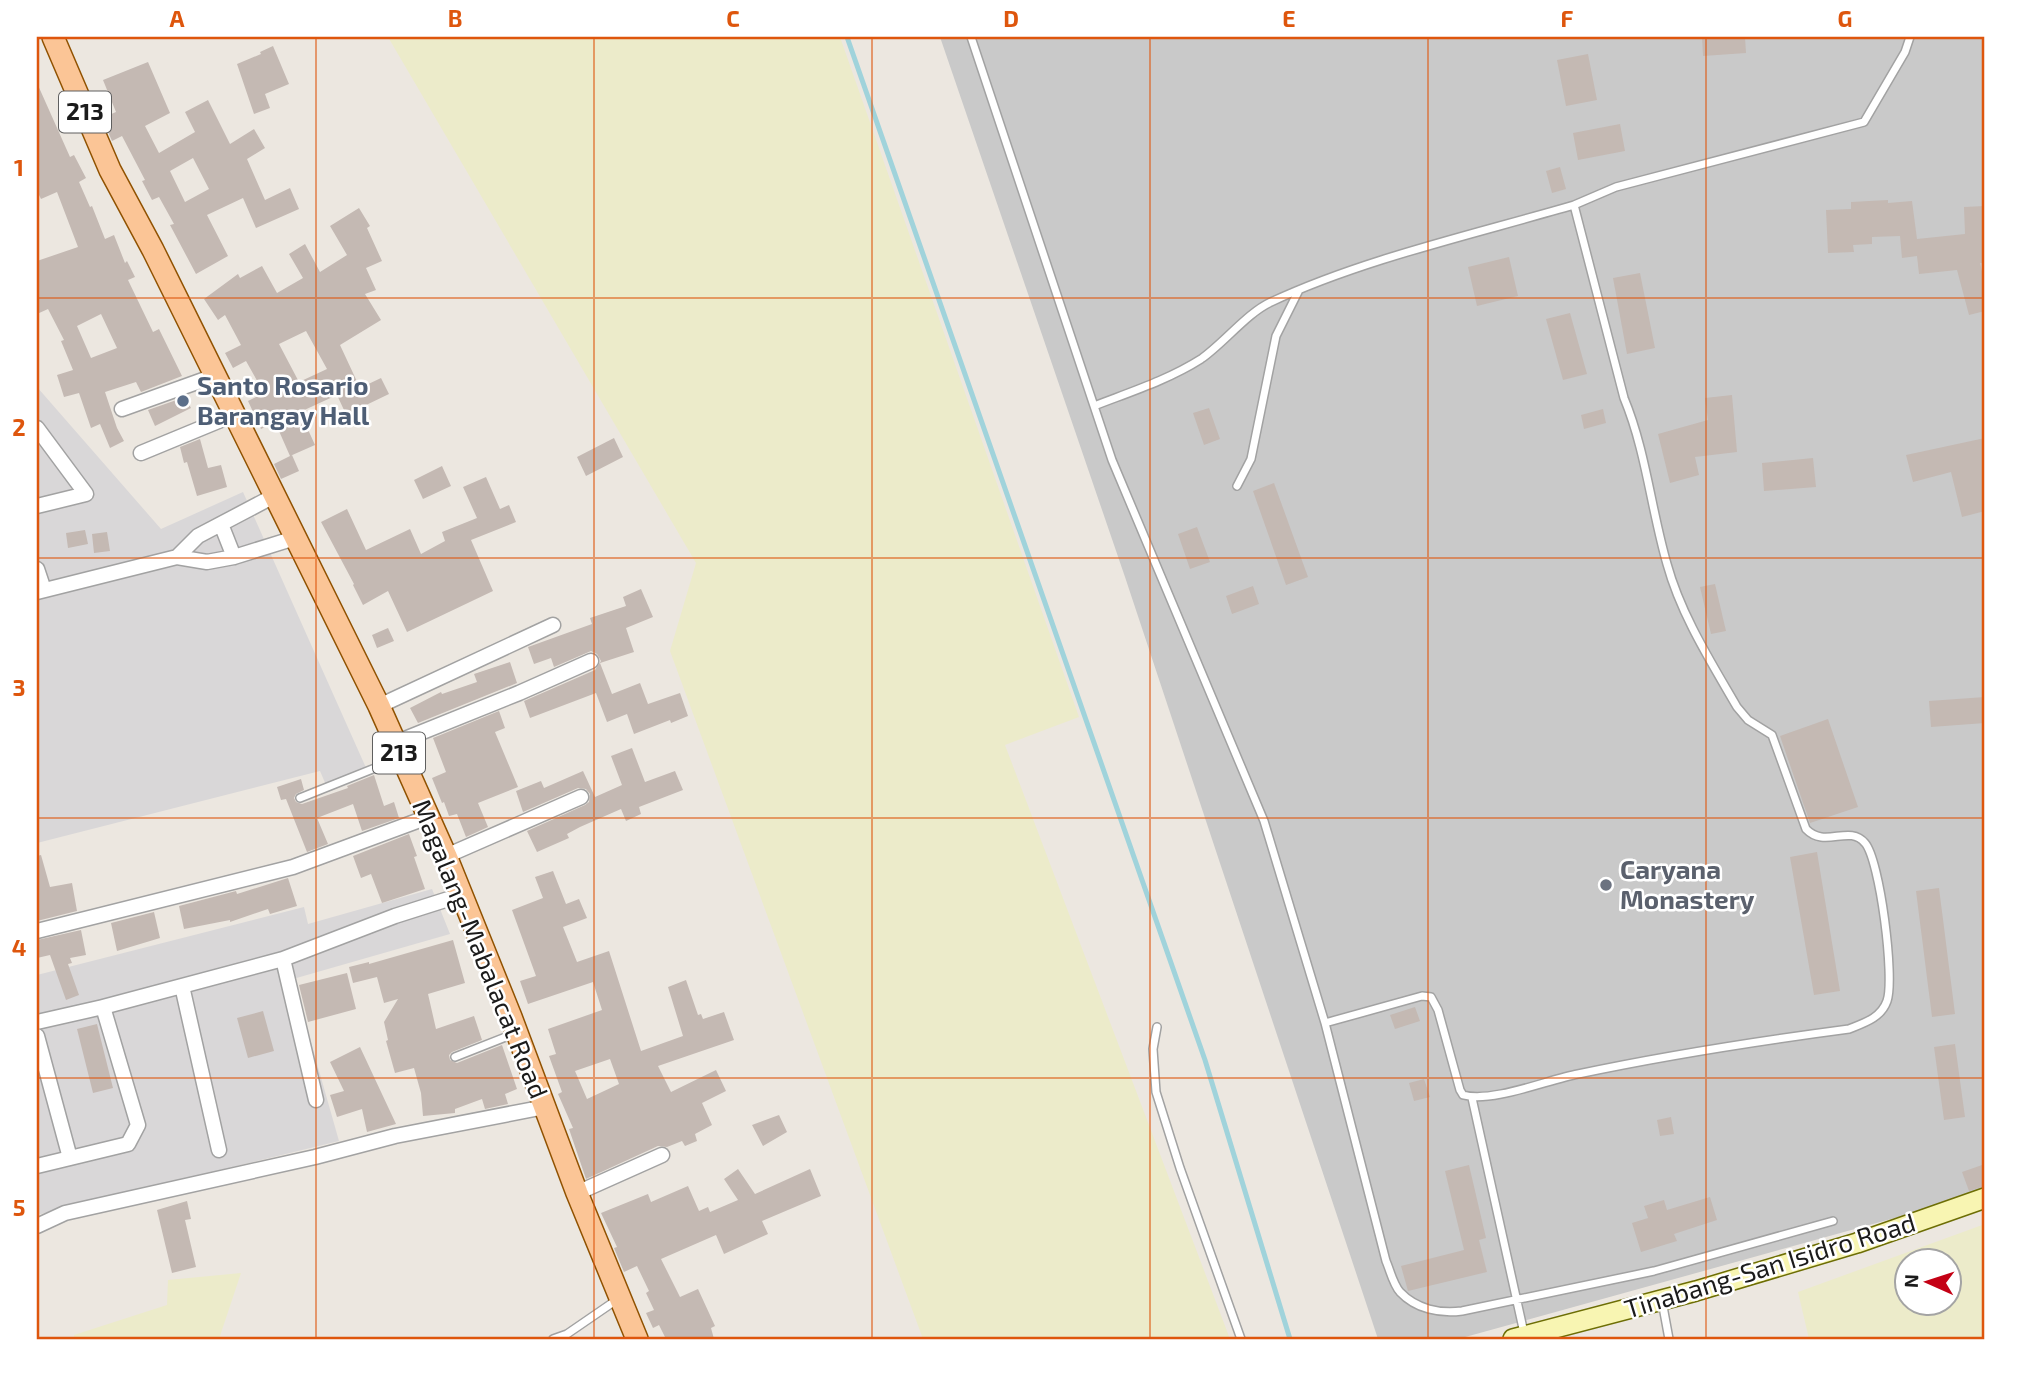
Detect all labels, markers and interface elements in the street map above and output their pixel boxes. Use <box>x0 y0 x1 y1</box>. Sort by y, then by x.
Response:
text: A <box>169 4 185 32</box>
text: B <box>448 4 462 32</box>
text: C <box>726 4 740 32</box>
text: D <box>1003 4 1019 32</box>
text: E <box>1282 4 1296 32</box>
text: F <box>1561 4 1574 32</box>
text: G <box>1838 4 1852 32</box>
road number: 213 <box>59 92 111 132</box>
text: 1 <box>14 153 24 181</box>
place label: Santo Rosario Barangay Hall <box>197 369 370 431</box>
marker: Santo Rosario Barangay Hall <box>175 393 191 409</box>
text: 2 <box>12 413 26 441</box>
text: 3 <box>12 673 26 701</box>
road number: 213 <box>373 732 425 774</box>
street label: Magalang-Mabalacat Road <box>407 794 556 1102</box>
place label: Caryana Monastery <box>1620 853 1755 915</box>
marker: Caryana Monastery <box>1598 877 1614 893</box>
text: 4 <box>12 933 26 961</box>
text: 5 <box>13 1193 25 1221</box>
street label: Tinabang-San Isidro Road <box>1620 1205 1919 1324</box>
north arrow <box>1892 1246 1962 1316</box>
text: N <box>1899 1274 1922 1289</box>

